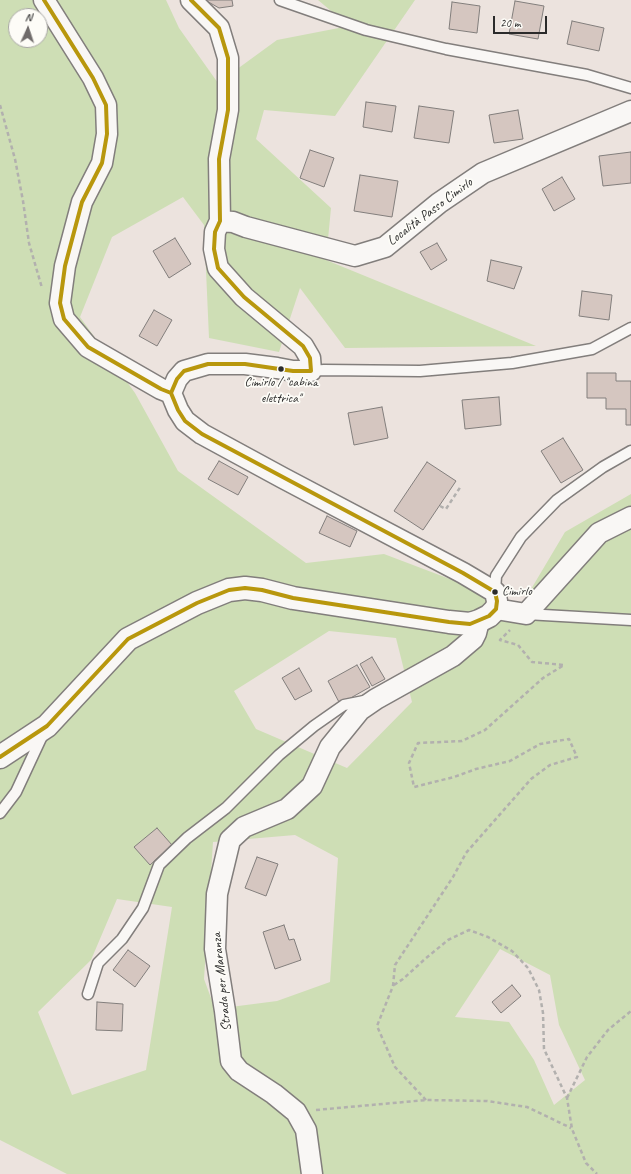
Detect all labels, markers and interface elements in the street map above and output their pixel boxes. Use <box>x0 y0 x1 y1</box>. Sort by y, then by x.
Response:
north arrow <box>8 8 48 48</box>
scale bar <box>495 8 549 34</box>
text: N <box>25 10 32 24</box>
text: 20 m <box>500 15 520 31</box>
street label: Località Passo Cimirlo <box>384 174 476 250</box>
marker: Cimirlo / "cabina elettrica" <box>276 364 286 374</box>
place label: Cimirlo / "cabina elettrica" <box>245 375 317 406</box>
place label: Cimirlo <box>502 584 532 600</box>
marker: Cimirlo <box>490 587 500 597</box>
street label: Strada per Maranza <box>208 932 236 1032</box>

